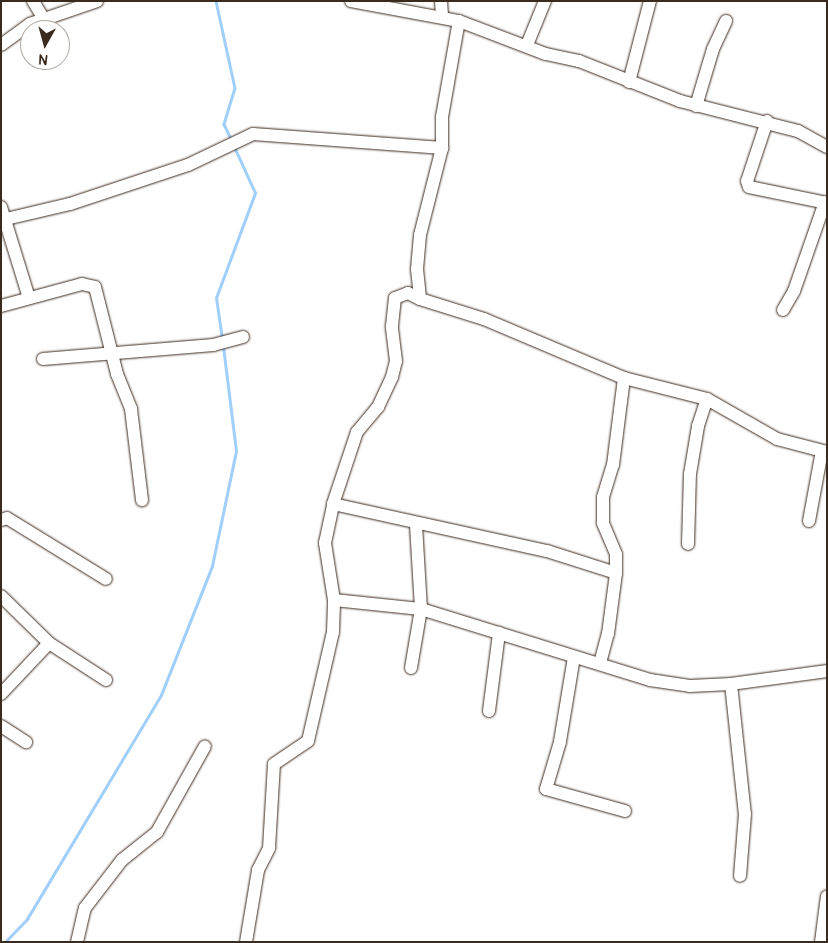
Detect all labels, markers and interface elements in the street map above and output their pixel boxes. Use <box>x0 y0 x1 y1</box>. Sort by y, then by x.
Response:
north arrow <box>20 20 70 70</box>
text: N <box>37 50 49 68</box>

